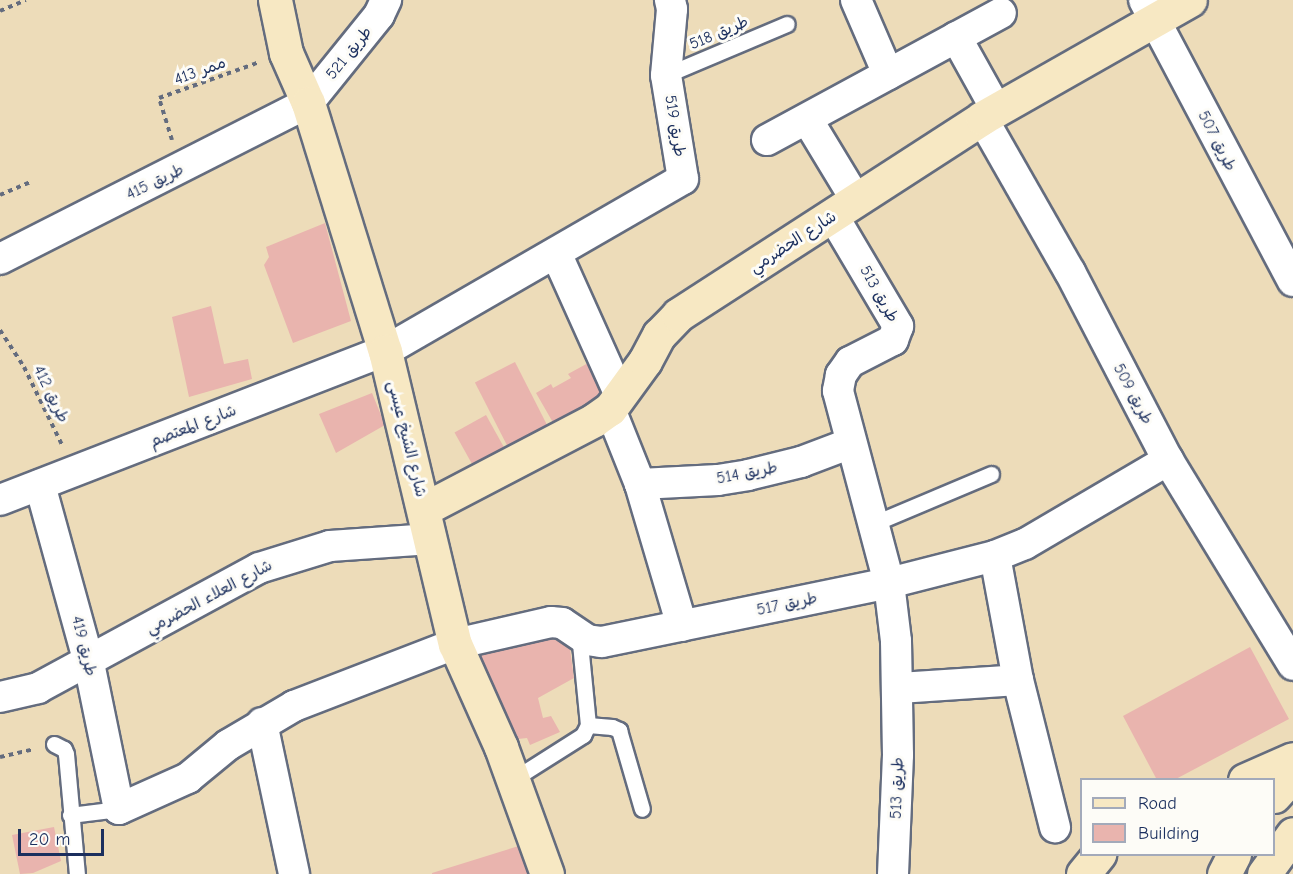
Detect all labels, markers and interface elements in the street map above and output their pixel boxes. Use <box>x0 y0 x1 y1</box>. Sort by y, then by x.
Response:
street label: طريق 518 <box>687 12 751 54</box>
street label: طريق 521 <box>322 23 376 83</box>
street label: ممر 413 <box>172 53 228 89</box>
street label: طريق 519 <box>661 94 689 158</box>
street label: طريق 507 <box>1194 108 1240 174</box>
street label: طريق 415 <box>123 160 187 204</box>
street label: شارع الحضرمي <box>746 207 840 277</box>
street label: طريق 513 <box>856 262 902 326</box>
street label: طريق 509 <box>1109 360 1157 428</box>
street label: طريق 412 <box>29 362 73 426</box>
street label: شارع الشيخ عيسى <box>383 379 431 499</box>
street label: شارع المعتصم <box>147 401 239 451</box>
street label: طريق 514 <box>715 458 779 488</box>
street label: شارع العلاء الحضرمي <box>143 556 275 638</box>
street label: طريق 517 <box>755 588 819 620</box>
street label: طريق 419 <box>67 614 101 678</box>
street label: طريق 513 <box>886 757 908 819</box>
legend <box>1080 778 1275 856</box>
text: Road <box>1138 793 1177 814</box>
scale bar <box>21 817 106 855</box>
text: Building <box>1138 823 1200 844</box>
text: 20 m <box>29 829 70 850</box>

